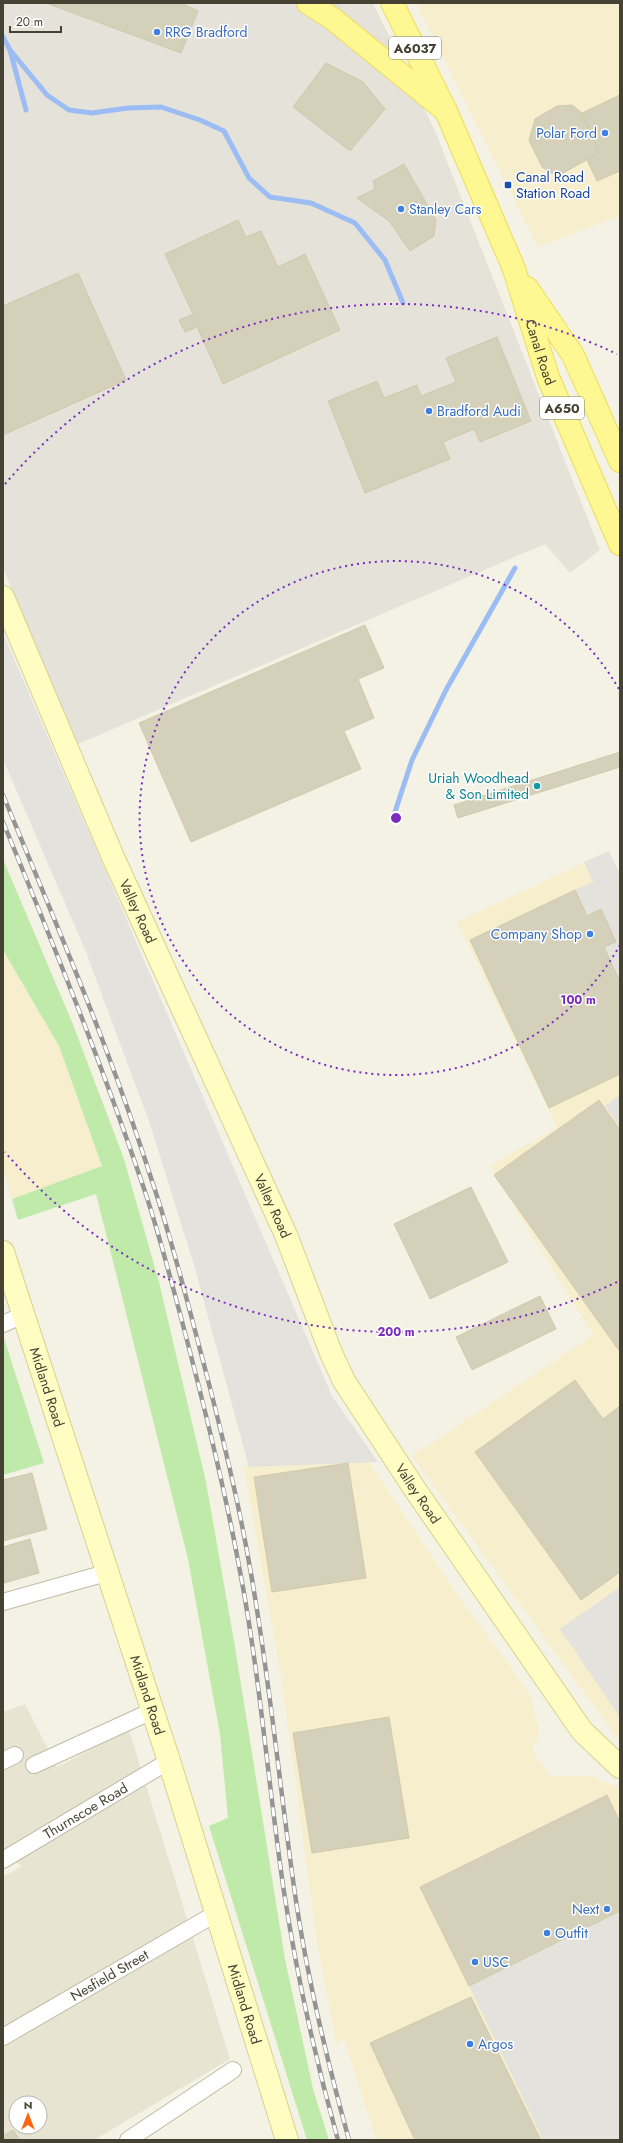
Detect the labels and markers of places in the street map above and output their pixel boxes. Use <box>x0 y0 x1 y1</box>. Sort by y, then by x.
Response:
place label: RRG Bradford <box>165 22 248 42</box>
marker: RRG Bradford <box>152 27 162 37</box>
place label: Polar Ford <box>536 123 597 143</box>
marker: Polar Ford <box>600 128 610 138</box>
place label: Canal Road Station Road <box>516 167 590 203</box>
marker: Canal Road Station Road <box>503 180 513 190</box>
place label: Stanley Cars <box>409 199 482 219</box>
marker: Stanley Cars <box>396 204 406 214</box>
place label: Bradford Audi <box>437 401 521 421</box>
marker: Bradford Audi <box>424 406 434 416</box>
place label: Uriah Woodhead & Son Limited <box>428 768 529 804</box>
marker: Uriah Woodhead & Son Limited <box>532 781 542 791</box>
centre of rings <box>389 811 403 825</box>
place label: Company Shop <box>491 924 582 944</box>
marker: Company Shop <box>585 929 595 939</box>
place label: Next <box>572 1899 600 1919</box>
marker: Next <box>602 1904 612 1914</box>
place label: Outfit <box>555 1923 588 1943</box>
marker: Outfit <box>542 1928 552 1938</box>
place label: USC <box>483 1952 509 1972</box>
marker: USC <box>470 1957 480 1967</box>
place label: Argos <box>478 2034 513 2054</box>
marker: Argos <box>465 2039 475 2049</box>

